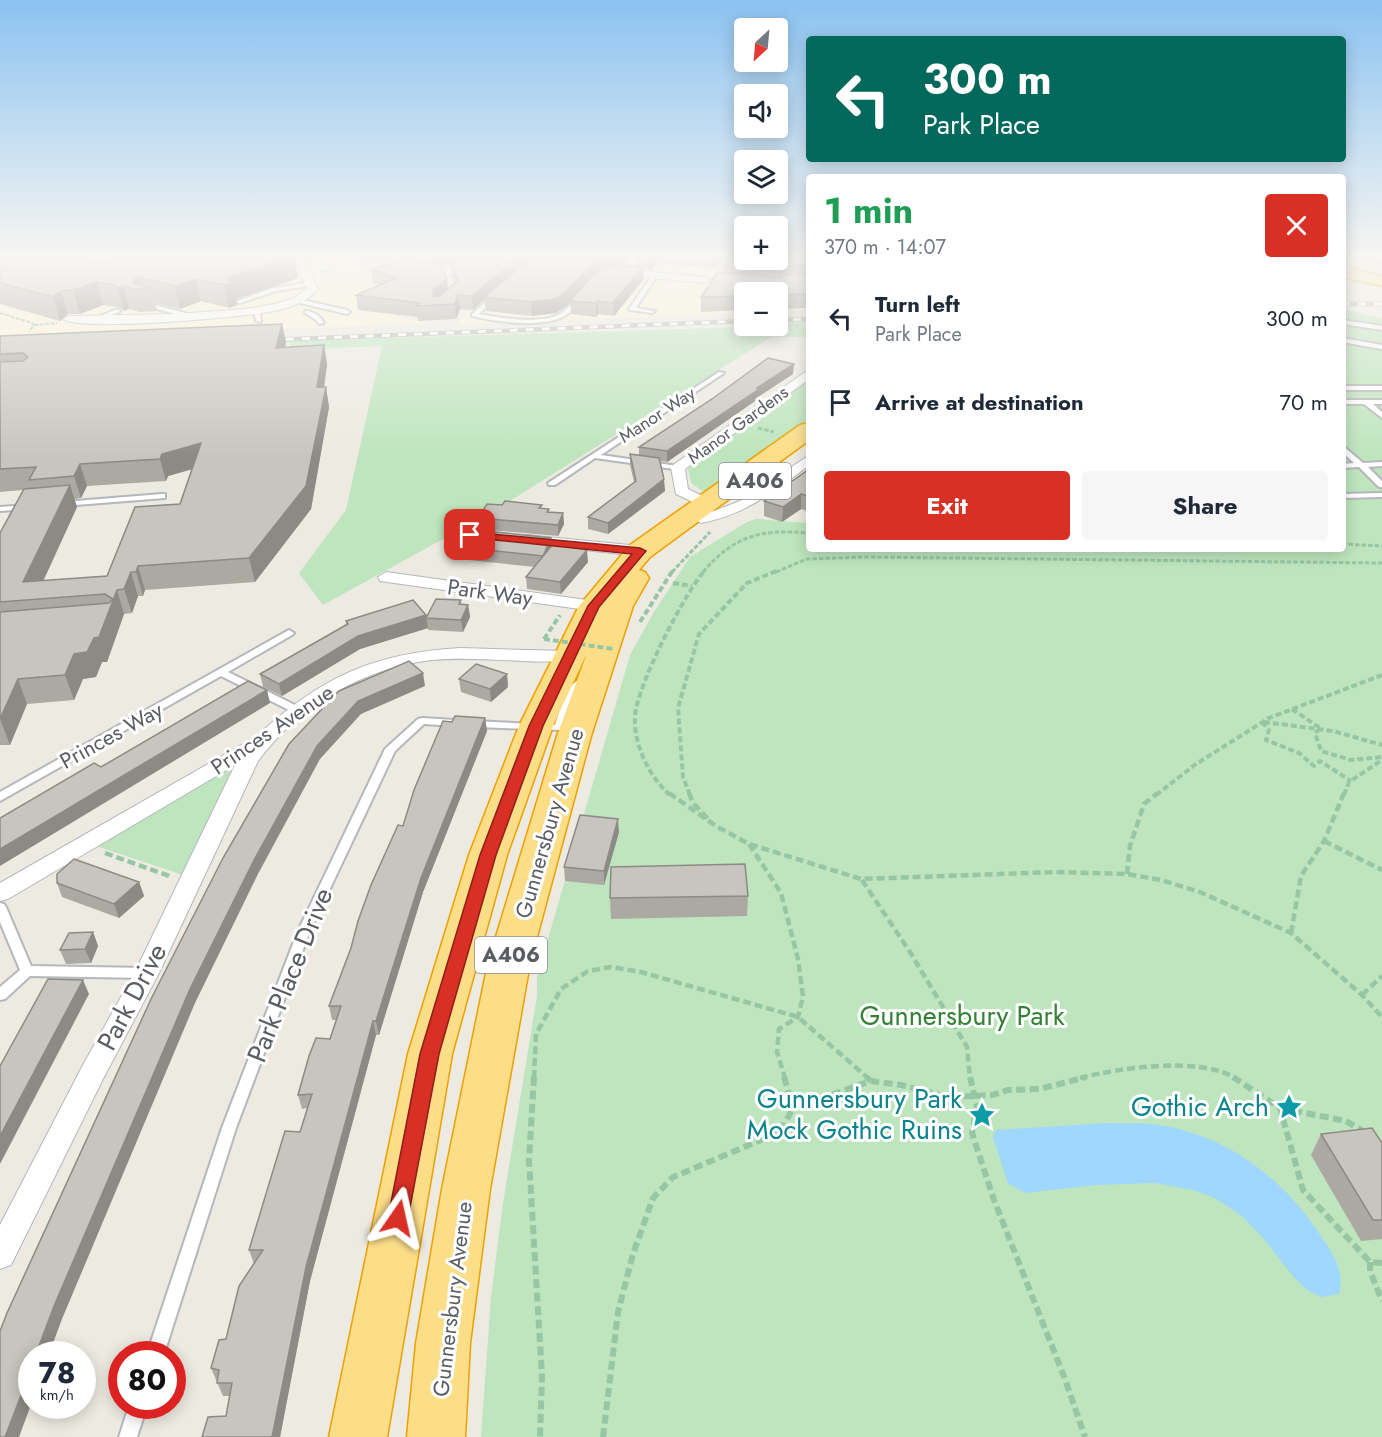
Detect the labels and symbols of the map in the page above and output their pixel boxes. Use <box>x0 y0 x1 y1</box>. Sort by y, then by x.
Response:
north arrow <box>734 18 788 72</box>
street label: Manor Gardens <box>682 379 794 471</box>
street label: Manor Way <box>614 380 700 449</box>
road number: A406 <box>719 463 791 499</box>
pin <box>444 509 495 560</box>
street label: Park Way <box>445 570 535 614</box>
street label: Princes Avenue <box>204 676 340 782</box>
street label: Princes Way <box>54 693 169 777</box>
street label: Gunnersbury Avenue <box>507 724 591 922</box>
street label: Park Place Drive <box>237 882 342 1068</box>
street label: Park Drive <box>87 936 176 1057</box>
road number: A406 <box>475 937 547 973</box>
park label: Gunnersbury Park <box>859 996 1065 1035</box>
place label: Gunnersbury Park Mock Gothic Ruins <box>747 1079 962 1149</box>
place label: Gothic Arch <box>1131 1087 1269 1126</box>
place icon: Gothic Arch <box>1274 1092 1304 1122</box>
place icon: Gunnersbury Park Mock Gothic Ruins <box>967 1100 997 1130</box>
position arrow <box>366 1186 430 1250</box>
street label: Gunnersbury Avenue <box>424 1200 480 1398</box>
speed limit sign: 80 <box>108 1341 186 1419</box>

